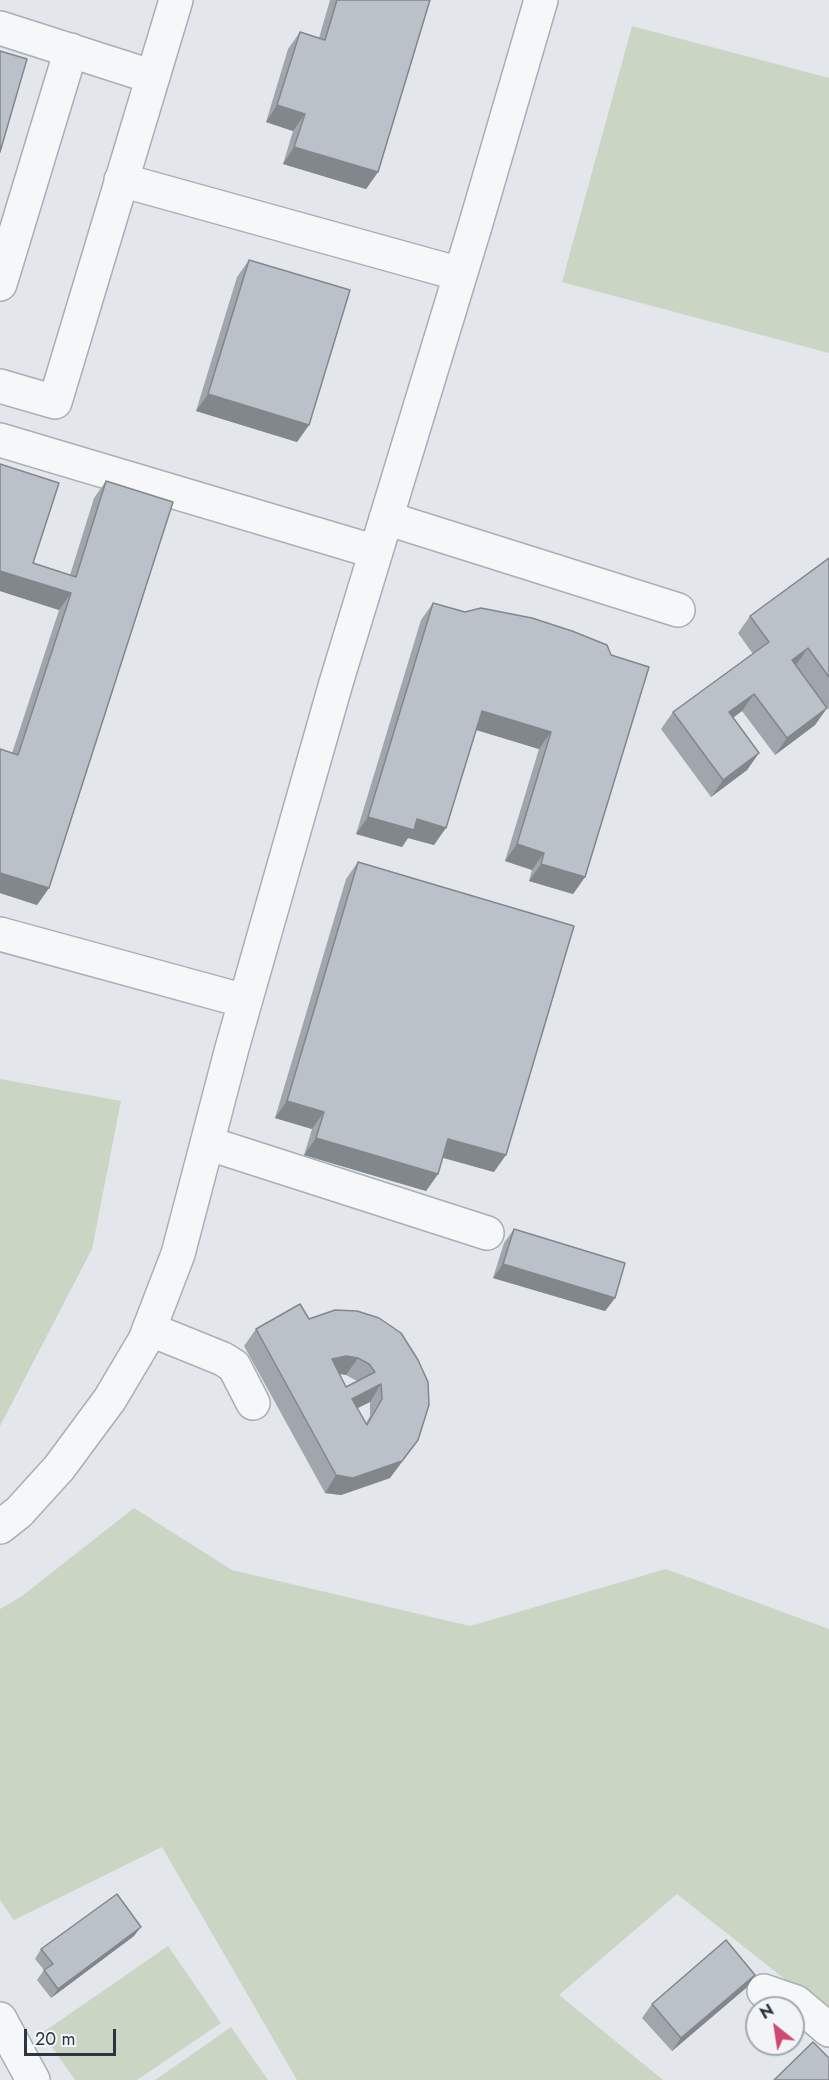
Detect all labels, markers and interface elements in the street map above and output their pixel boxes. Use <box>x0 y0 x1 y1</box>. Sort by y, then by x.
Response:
north arrow <box>745 1996 805 2056</box>
text: N <box>755 1999 778 2025</box>
scale bar <box>27 2017 118 2055</box>
text: 20 m <box>35 2026 75 2052</box>

